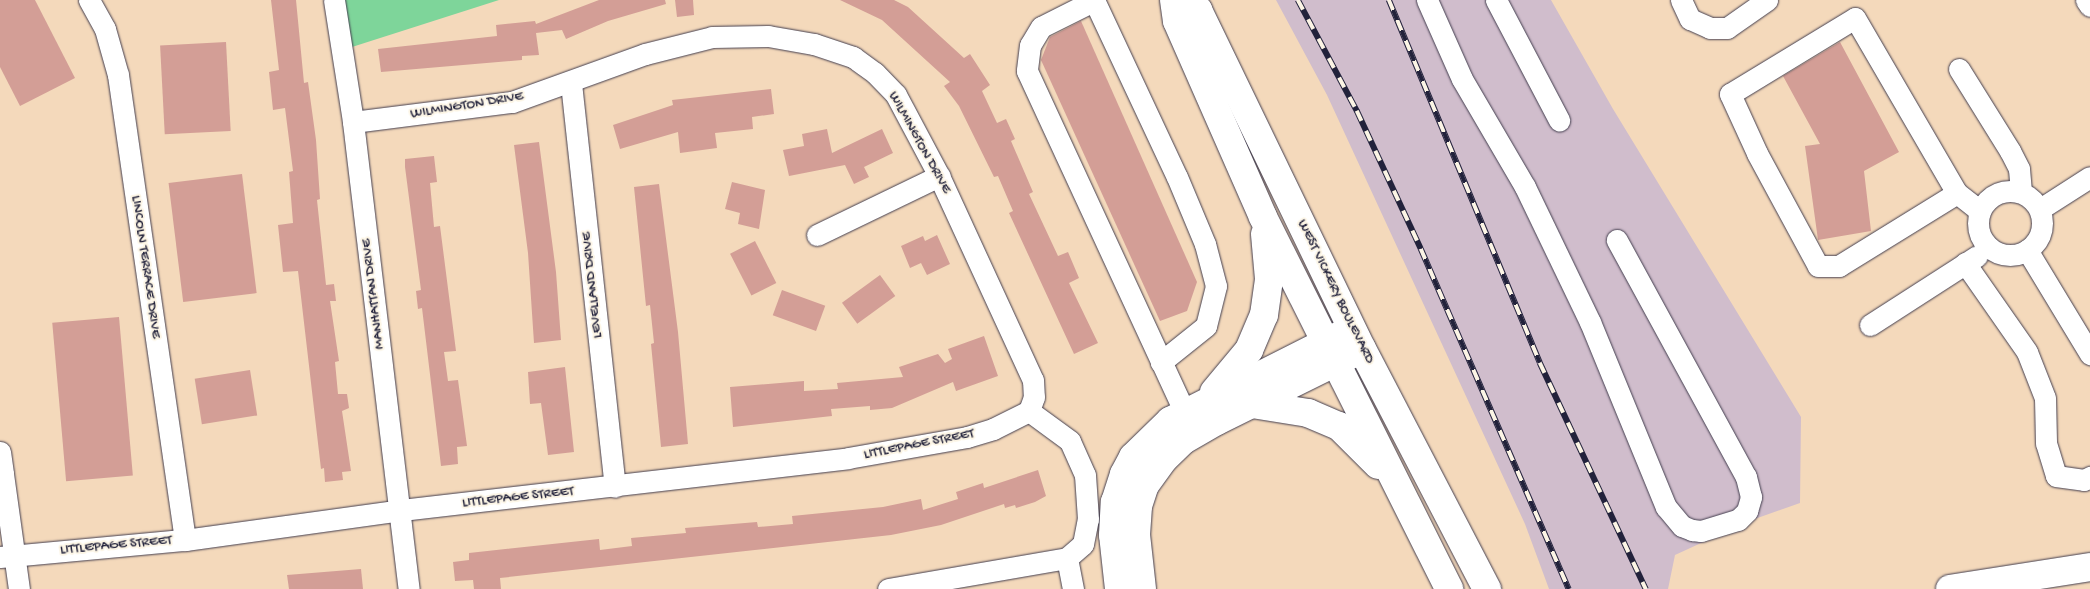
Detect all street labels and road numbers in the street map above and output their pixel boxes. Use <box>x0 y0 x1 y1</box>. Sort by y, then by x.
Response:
street label: WILMINGTON DRIVE <box>409 89 525 123</box>
street label: WILMINGTON DRIVE <box>884 89 954 197</box>
street label: LINCOLN TERRACE DRIVE <box>127 194 163 340</box>
street label: WEST VICKERY BOULEVARD <box>1293 217 1377 367</box>
street label: LEVELLAND DRIVE <box>579 231 607 339</box>
street label: MANHATTAN DRIVE <box>359 238 389 350</box>
street label: LITTLEPAGE STREET <box>862 426 976 464</box>
street label: LITTLEPAGE STREET <box>461 484 575 512</box>
street label: LITTLEPAGE STREET <box>59 533 173 559</box>

